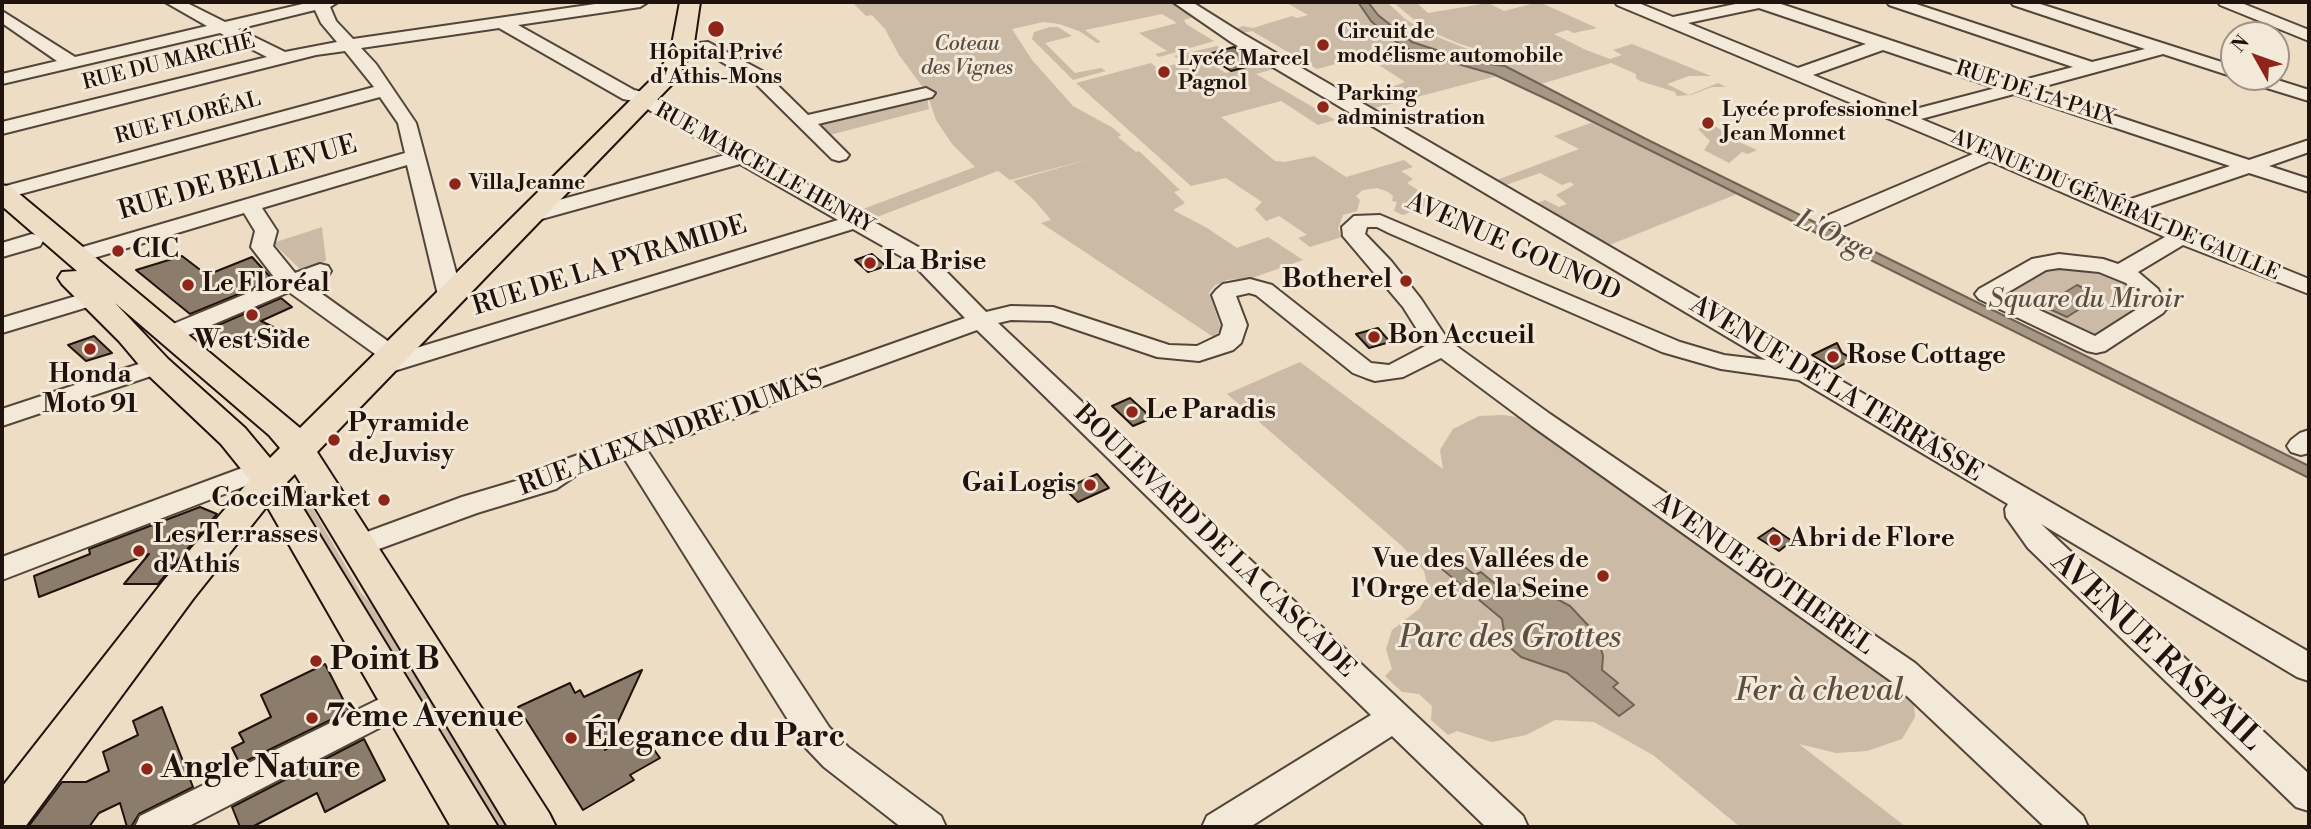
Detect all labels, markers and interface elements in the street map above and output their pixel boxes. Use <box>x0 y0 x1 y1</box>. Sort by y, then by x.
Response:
marker: Hôpital Privé d'Athis-Mons <box>706 19 726 39</box>
place label: Circuit de modélisme automobile <box>1337 20 1563 70</box>
north arrow <box>2220 21 2290 91</box>
street label: RUE DU MARCHÉ <box>80 29 258 97</box>
text: N <box>2226 30 2254 57</box>
park label: Coteau des Vignes <box>921 32 1013 82</box>
marker: Circuit de modélisme automobile <box>1315 37 1331 53</box>
place label: Hôpital Privé d'Athis-Mons <box>649 41 783 91</box>
place label: Lycée Marcel Pagnol <box>1178 47 1309 97</box>
street label: RUE DE LA PAIX <box>1952 56 2118 132</box>
marker: Lycée Marcel Pagnol <box>1156 64 1172 80</box>
place label: Parking administration <box>1337 82 1485 132</box>
street label: RUE FLORÉAL <box>112 87 264 151</box>
street label: RUE MARCELLE HENRY <box>650 98 878 240</box>
place label: Lycée professionnel Jean Monnet <box>1722 98 1918 148</box>
marker: Parking administration <box>1315 99 1331 115</box>
marker: Lycée professionnel Jean Monnet <box>1700 115 1716 131</box>
street label: AVENUE DU GÉNÉRAL DE GAULLE <box>1947 125 2283 287</box>
street label: RUE DE BELLEVUE <box>115 130 361 228</box>
place label: Villa Jeanne <box>469 171 585 197</box>
marker: Villa Jeanne <box>447 176 463 192</box>
street label: AVENUE GOUNOD <box>1401 187 1625 309</box>
water label: L'Orge <box>1790 204 1878 270</box>
street label: RUE DE LA PYRAMIDE <box>469 210 751 324</box>
place label: CIC <box>132 235 179 267</box>
marker: CIC <box>110 243 126 259</box>
place label: La Brise <box>884 247 986 279</box>
marker: La Brise <box>862 255 878 271</box>
place label: Botherel <box>1282 265 1392 297</box>
place label: Le Floréal <box>202 269 329 301</box>
marker: Botherel <box>1398 273 1414 289</box>
marker: Le Floréal <box>180 277 196 293</box>
park label: Square du Miroir <box>1989 285 2183 317</box>
street label: AVENUE DE LA TERRASSE <box>1684 290 1988 490</box>
marker: West Side <box>244 307 260 323</box>
place label: Bon Accueil <box>1388 321 1535 353</box>
place label: West Side <box>194 326 310 358</box>
marker: Bon Accueil <box>1366 329 1382 345</box>
marker: Honda Moto 91 <box>82 341 98 357</box>
place label: Rose Cottage <box>1847 341 2006 373</box>
marker: Rose Cottage <box>1825 349 1841 365</box>
place label: Honda Moto 91 <box>42 360 138 422</box>
street label: RUE ALEXANDRE DUMAS <box>514 364 828 504</box>
place label: Le Paradis <box>1146 396 1276 428</box>
street label: BOULEVARD DE LA CASCADE <box>1067 399 1361 685</box>
marker: Le Paradis <box>1124 404 1140 420</box>
place label: Pyramide de Juvisy <box>348 409 469 471</box>
marker: Pyramide de Juvisy <box>326 432 342 448</box>
place label: Gai Logis <box>962 469 1076 501</box>
marker: Gai Logis <box>1082 477 1098 493</box>
place label: CocciMarket <box>211 484 370 516</box>
street label: AVENUE BOTHEREL <box>1647 487 1879 663</box>
marker: CocciMarket <box>376 492 392 508</box>
place label: Les Terrasses d'Athis <box>153 520 318 582</box>
place label: Abri de Flore <box>1789 524 1955 556</box>
marker: Abri de Flore <box>1767 532 1783 548</box>
marker: Les Terrasses d'Athis <box>131 543 147 559</box>
street label: AVENUE RASPAIL <box>2042 544 2270 760</box>
place label: Vue des Vallées de l'Orge et de la Seine <box>1351 545 1589 606</box>
marker: Vue des Vallées de l'Orge et de la Seine <box>1595 568 1611 584</box>
park label: Parc des Grottes <box>1399 620 1621 658</box>
place label: Point B <box>330 642 440 680</box>
marker: Point B <box>308 653 324 669</box>
park label: Fer à cheval <box>1734 673 1904 711</box>
place label: 7ème Avenue <box>326 699 524 737</box>
marker: 7ème Avenue <box>304 710 320 726</box>
place label: Élegance du Parc <box>585 719 845 757</box>
marker: Élegance du Parc <box>563 730 579 746</box>
place label: Angle Nature <box>161 750 361 788</box>
marker: Angle Nature <box>139 761 155 777</box>

